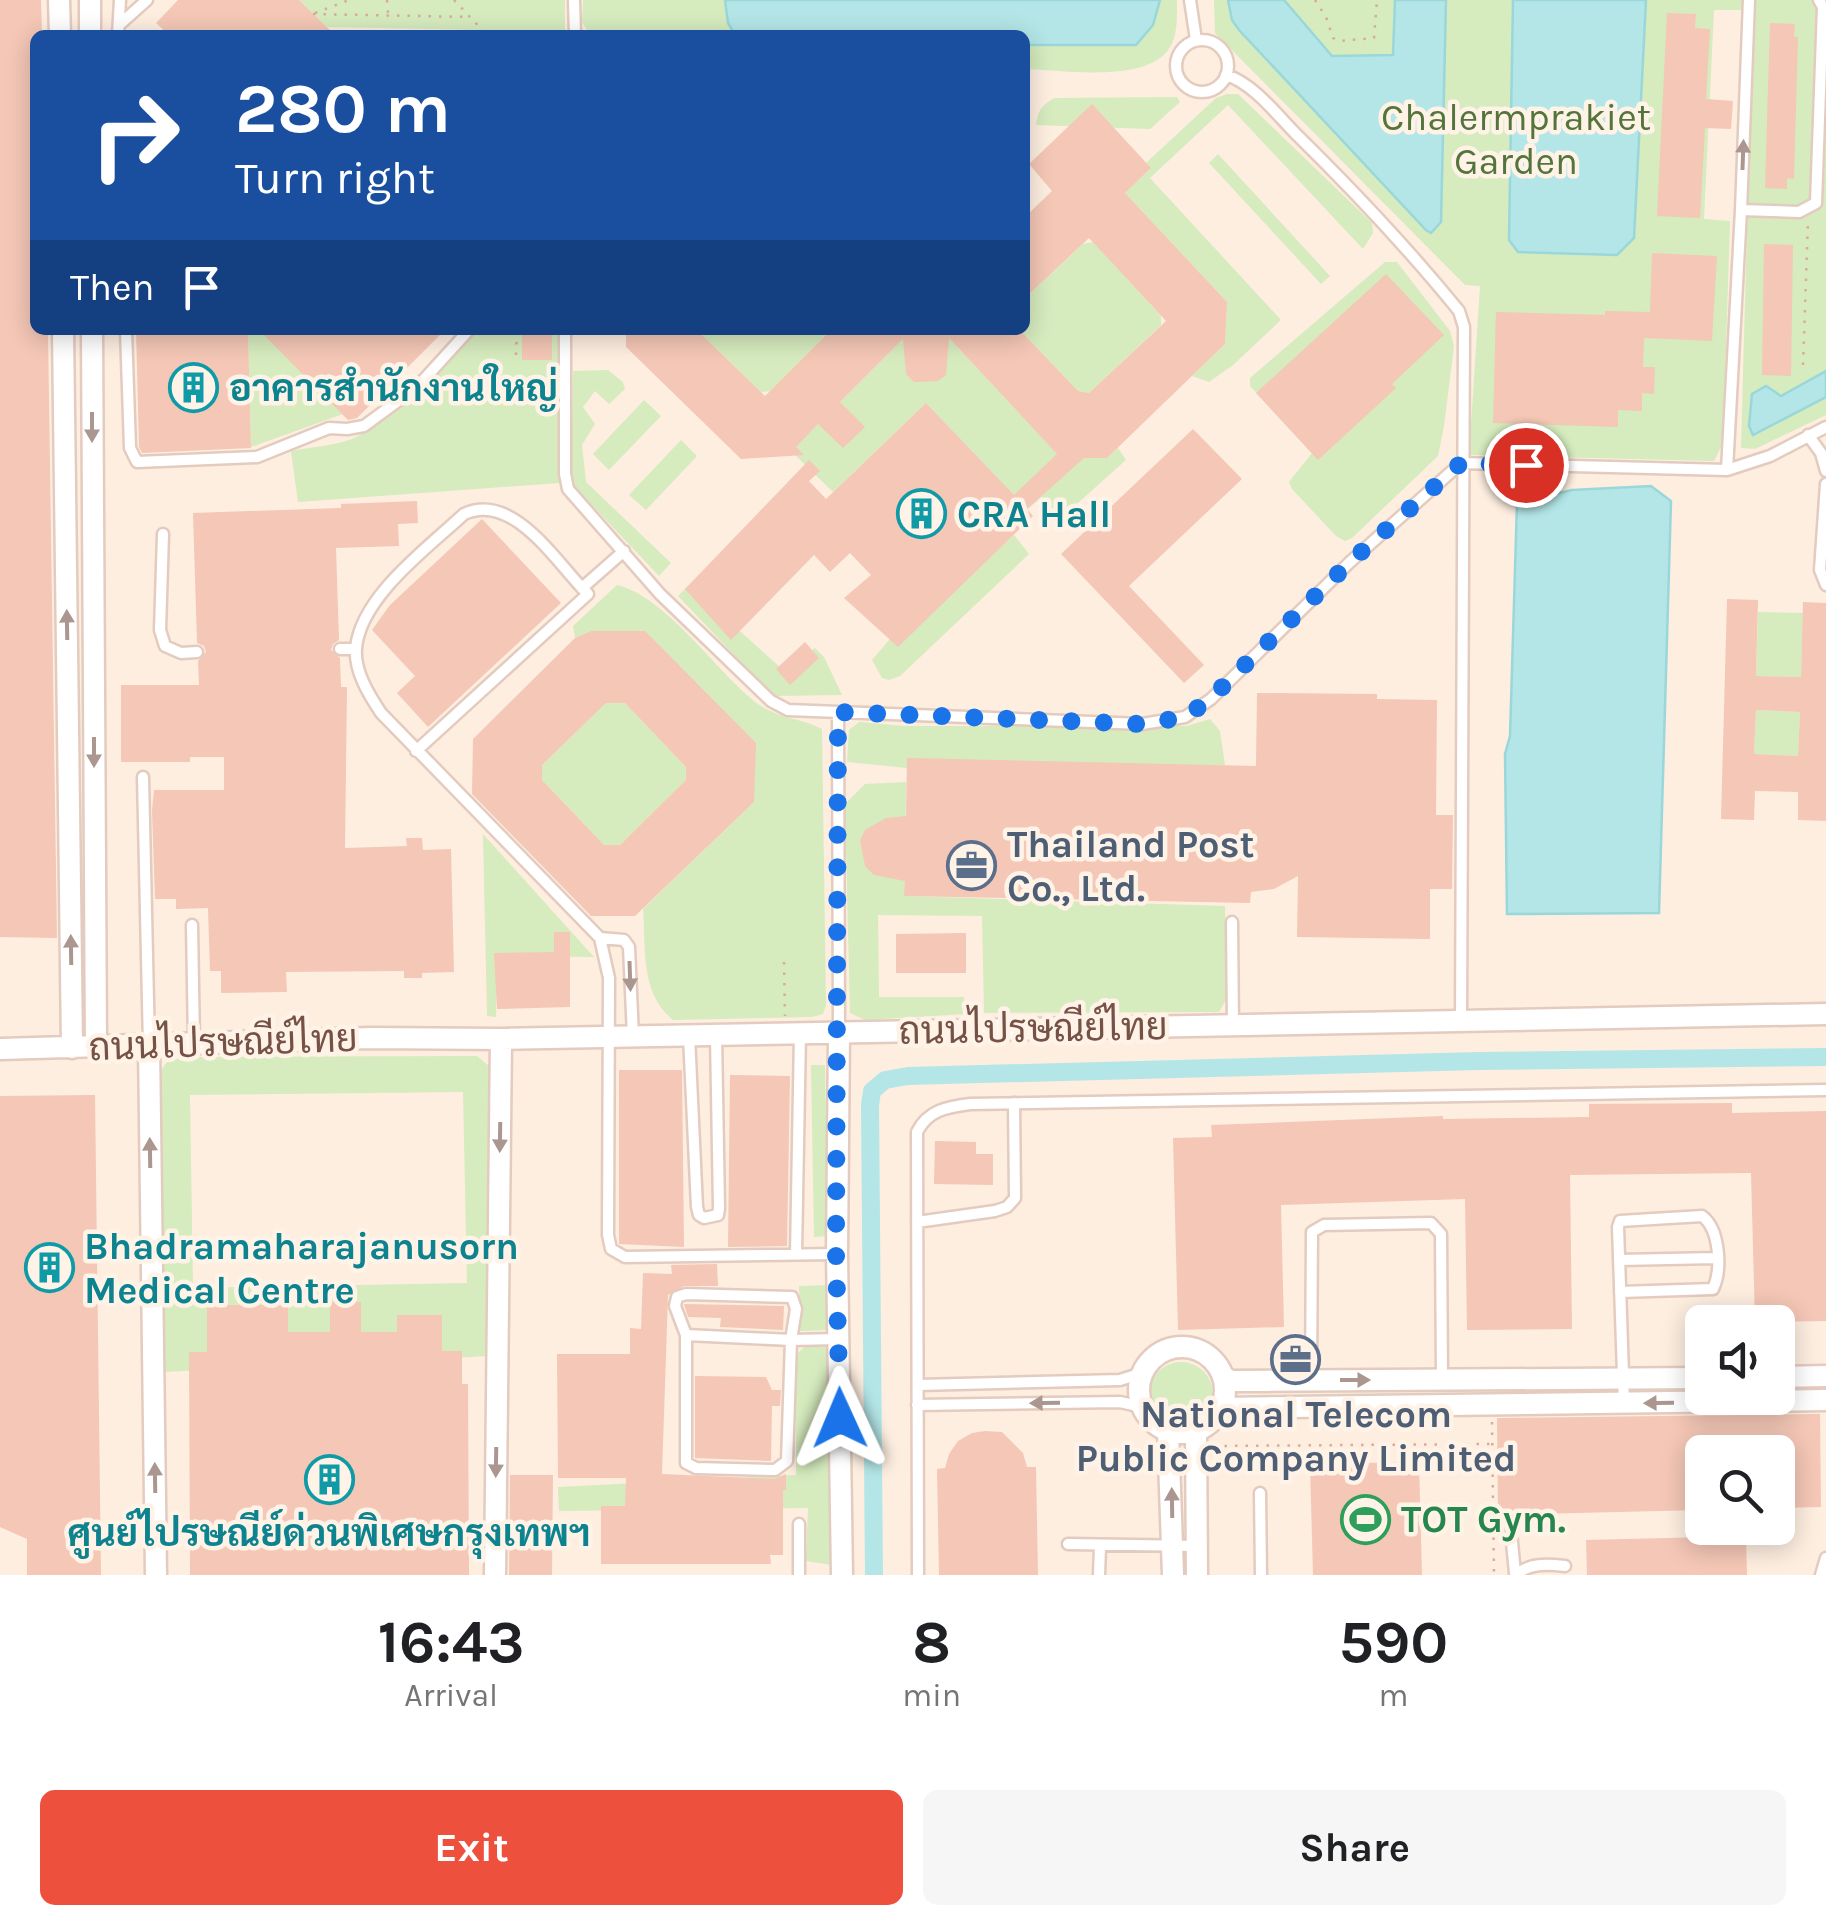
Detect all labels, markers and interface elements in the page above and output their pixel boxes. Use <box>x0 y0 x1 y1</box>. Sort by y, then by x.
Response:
text: 280 m <box>235 68 451 150</box>
icon: right <box>70 70 200 200</box>
park label: Chalermprakiet Garden <box>1381 95 1651 184</box>
one-way arrow <box>1735 139 1751 171</box>
text: Turn right <box>235 152 435 204</box>
icon: arrive <box>174 260 229 315</box>
text: Then <box>70 265 154 310</box>
building icon: อาคารสำนักงานใหญ่ <box>168 362 220 414</box>
place label: อาคารสำนักงานใหญ่ <box>229 363 558 412</box>
one-way arrow <box>85 412 101 444</box>
pin <box>1484 423 1569 508</box>
icon: arrive <box>1499 438 1554 493</box>
building icon: CRA Hall <box>896 488 948 540</box>
place label: CRA Hall <box>957 492 1111 537</box>
one-way arrow <box>59 609 75 641</box>
one-way arrow <box>86 737 102 769</box>
place label: Thailand Post Co., Ltd. <box>1007 822 1255 911</box>
office icon: Thailand Post Co., Ltd. <box>946 840 998 892</box>
one-way arrow <box>62 934 78 966</box>
one-way arrow <box>623 960 639 992</box>
street label: ถนนไปรษณีย์ไทย <box>898 1002 1168 1054</box>
street label: ถนนไปรษณีย์ไทย <box>88 1014 358 1070</box>
one-way arrow <box>492 1121 508 1153</box>
one-way arrow <box>142 1136 158 1168</box>
place label: Bhadramaharajanusorn Medical Centre <box>84 1224 519 1313</box>
building icon: Bhadramaharajanusorn Medical Centre <box>23 1242 75 1294</box>
map controls <box>1685 1305 1795 1545</box>
button: sound <box>1685 1305 1795 1415</box>
office icon: National Telecom Public Company Limited <box>1270 1334 1322 1386</box>
position arrow <box>788 1366 892 1470</box>
one-way arrow <box>1340 1372 1372 1388</box>
place label: National Telecom Public Company Limited <box>1076 1392 1516 1481</box>
one-way arrow <box>1642 1395 1674 1411</box>
one-way arrow <box>1029 1396 1061 1412</box>
button: search <box>1685 1435 1795 1545</box>
one-way arrow <box>488 1446 504 1478</box>
building icon: ศูนย์ไปรษณีย์ด่วนพิเศษกรุงเทพฯ <box>303 1453 355 1505</box>
one-way arrow <box>147 1461 163 1493</box>
one-way arrow <box>1164 1486 1180 1518</box>
sports icon: TOT Gym. <box>1340 1493 1392 1545</box>
place label: TOT Gym. <box>1401 1497 1566 1542</box>
place label: ศูนย์ไปรษณีย์ด่วนพิเศษกรุงเทพฯ <box>67 1508 591 1559</box>
text: 16:43 <box>378 1607 525 1677</box>
text: 8 <box>912 1607 951 1677</box>
text: 590 <box>1339 1607 1448 1677</box>
text: Arrival <box>404 1677 498 1714</box>
text: min <box>902 1677 961 1714</box>
text: m <box>1379 1677 1409 1714</box>
button: Exit <box>40 1790 903 1905</box>
button: Share <box>923 1790 1786 1905</box>

